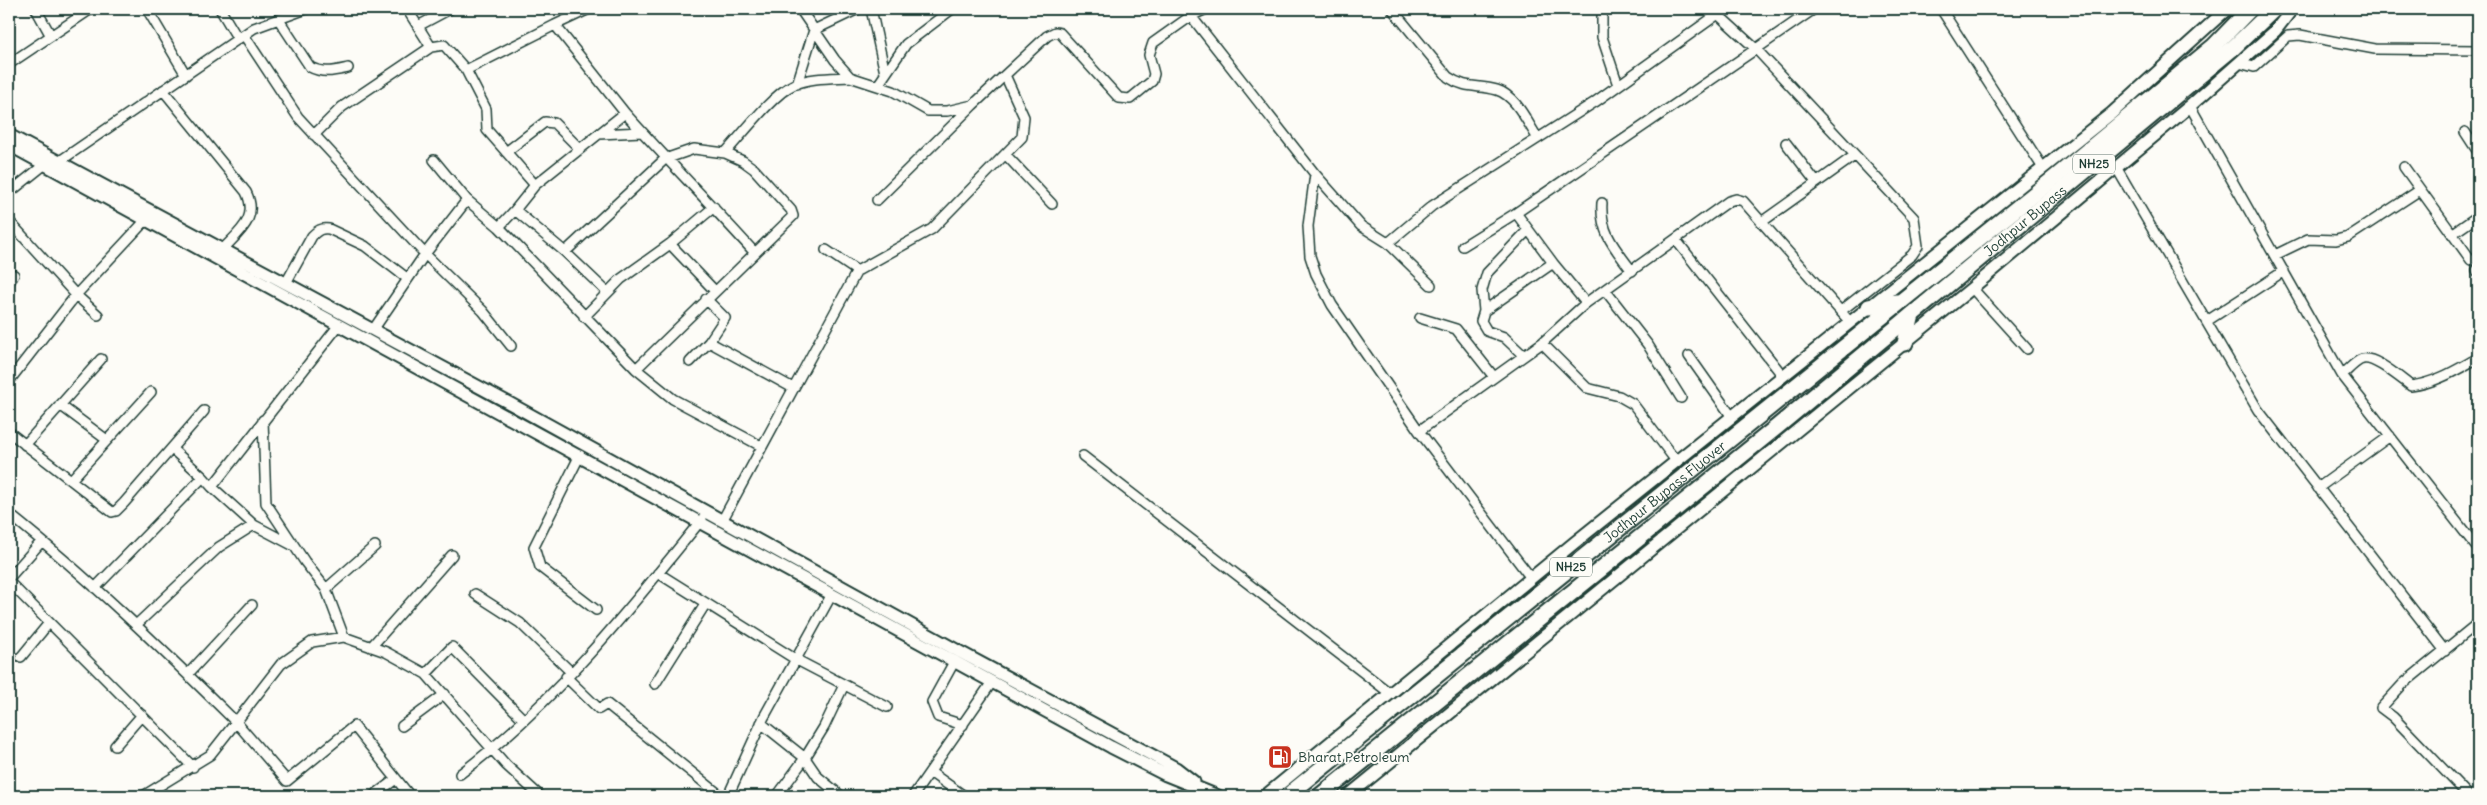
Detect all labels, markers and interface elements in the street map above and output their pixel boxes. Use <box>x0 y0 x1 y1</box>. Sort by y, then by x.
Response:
road number: NH25 <box>2073 154 2115 173</box>
street label: Jodhpur Bypass <box>1980 181 2070 260</box>
street label: Jodhpur Bypass Flyover <box>1600 437 1730 547</box>
road number: NH25 <box>1550 558 1592 576</box>
fuel station icon: Bharat Petroleum <box>1267 744 1293 770</box>
place label: Bharat Petroleum <box>1298 748 1410 766</box>

